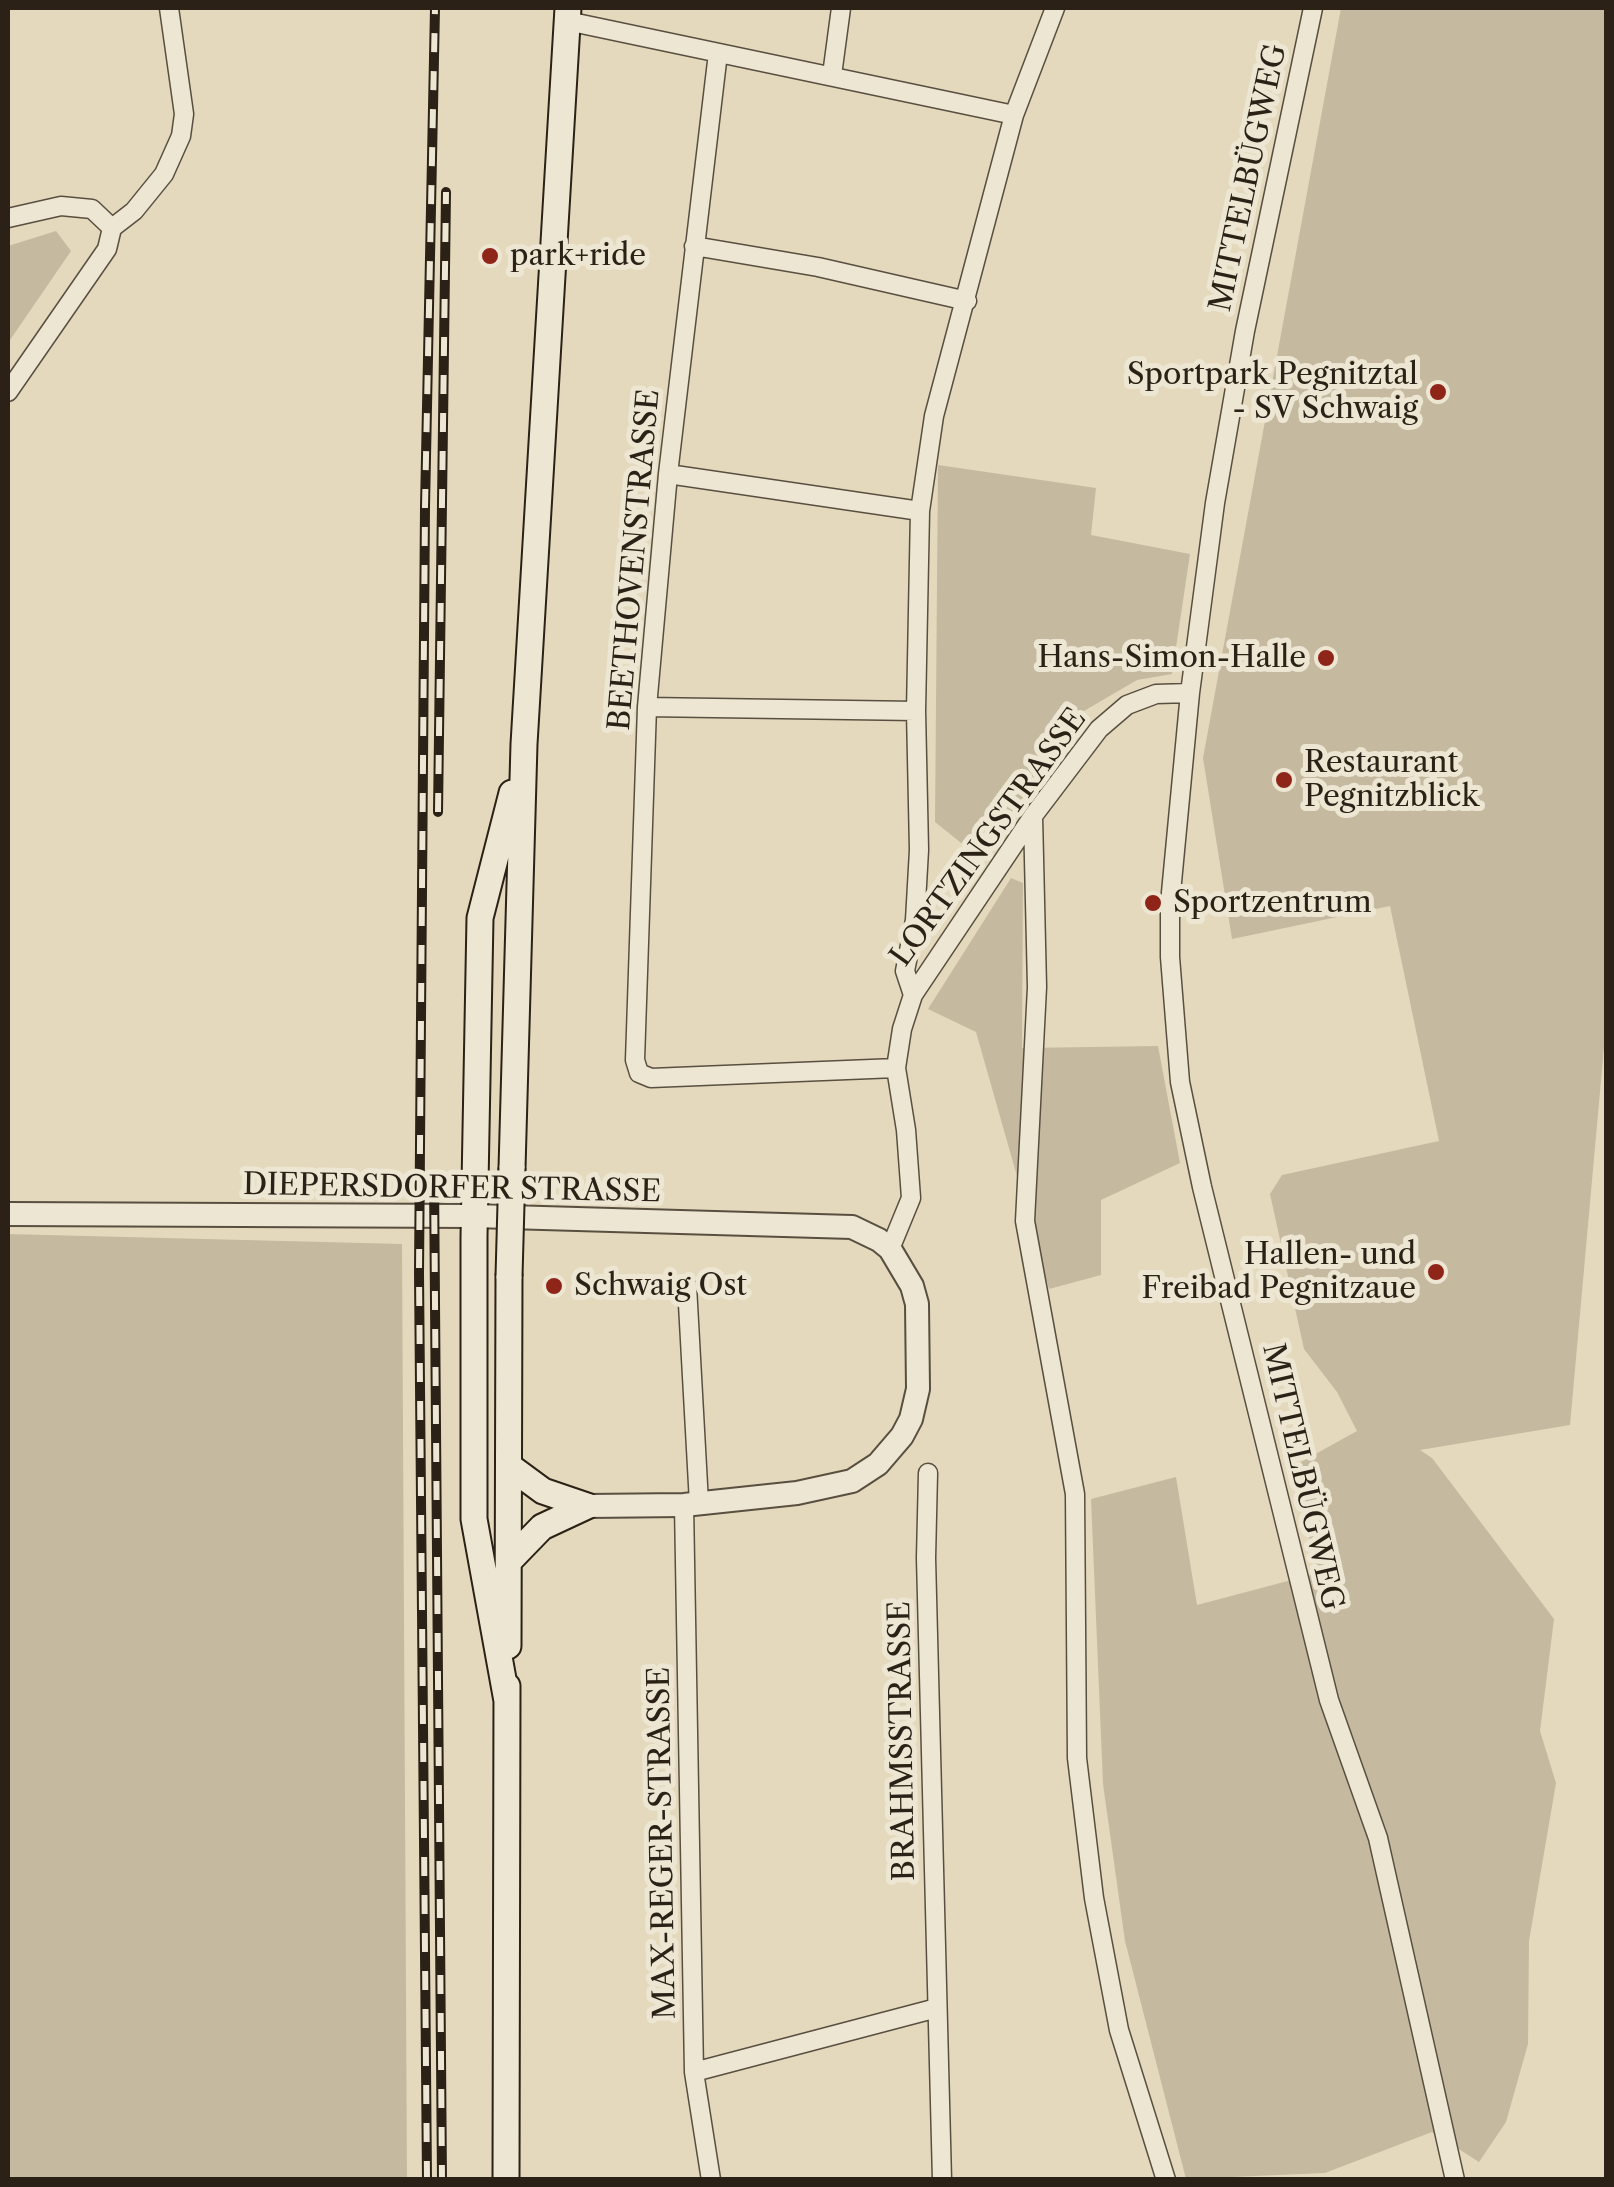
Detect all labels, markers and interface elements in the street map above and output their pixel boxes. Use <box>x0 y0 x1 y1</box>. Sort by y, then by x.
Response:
street label: MITTELBÜGWEG <box>1203 41 1295 315</box>
place label: park+ride <box>510 238 646 274</box>
marker: park+ride <box>479 245 501 267</box>
place label: Sportpark Pegnitztal - SV Schwaig <box>1127 357 1418 428</box>
marker: Sportpark Pegnitztal - SV Schwaig <box>1427 381 1449 403</box>
street label: BEETHOVENSTRASSE <box>602 388 668 732</box>
place label: Hans-Simon-Halle <box>1038 640 1306 676</box>
marker: Hans-Simon-Halle <box>1315 647 1337 669</box>
street label: LORTZINGSTRASSE <box>883 702 1095 974</box>
place label: Restaurant Pegnitzblick <box>1304 745 1479 816</box>
marker: Restaurant Pegnitzblick <box>1273 769 1295 791</box>
place label: Sportzentrum <box>1173 885 1372 921</box>
marker: Sportzentrum <box>1142 892 1164 914</box>
street label: DIEPERSDORFER STRASSE <box>243 1167 661 1211</box>
place label: Hallen- und Freibad Pegnitzaue <box>1141 1237 1416 1308</box>
marker: Hallen- und Freibad Pegnitzaue <box>1425 1261 1447 1283</box>
place label: Schwaig Ost <box>574 1268 747 1304</box>
marker: Schwaig Ost <box>543 1275 565 1297</box>
street label: MITTELBÜGWEG <box>1254 1340 1350 1614</box>
street label: BRAHMSSTRASSE <box>883 1601 923 1881</box>
street label: MAX-REGER-STRASSE <box>642 1666 684 2020</box>

